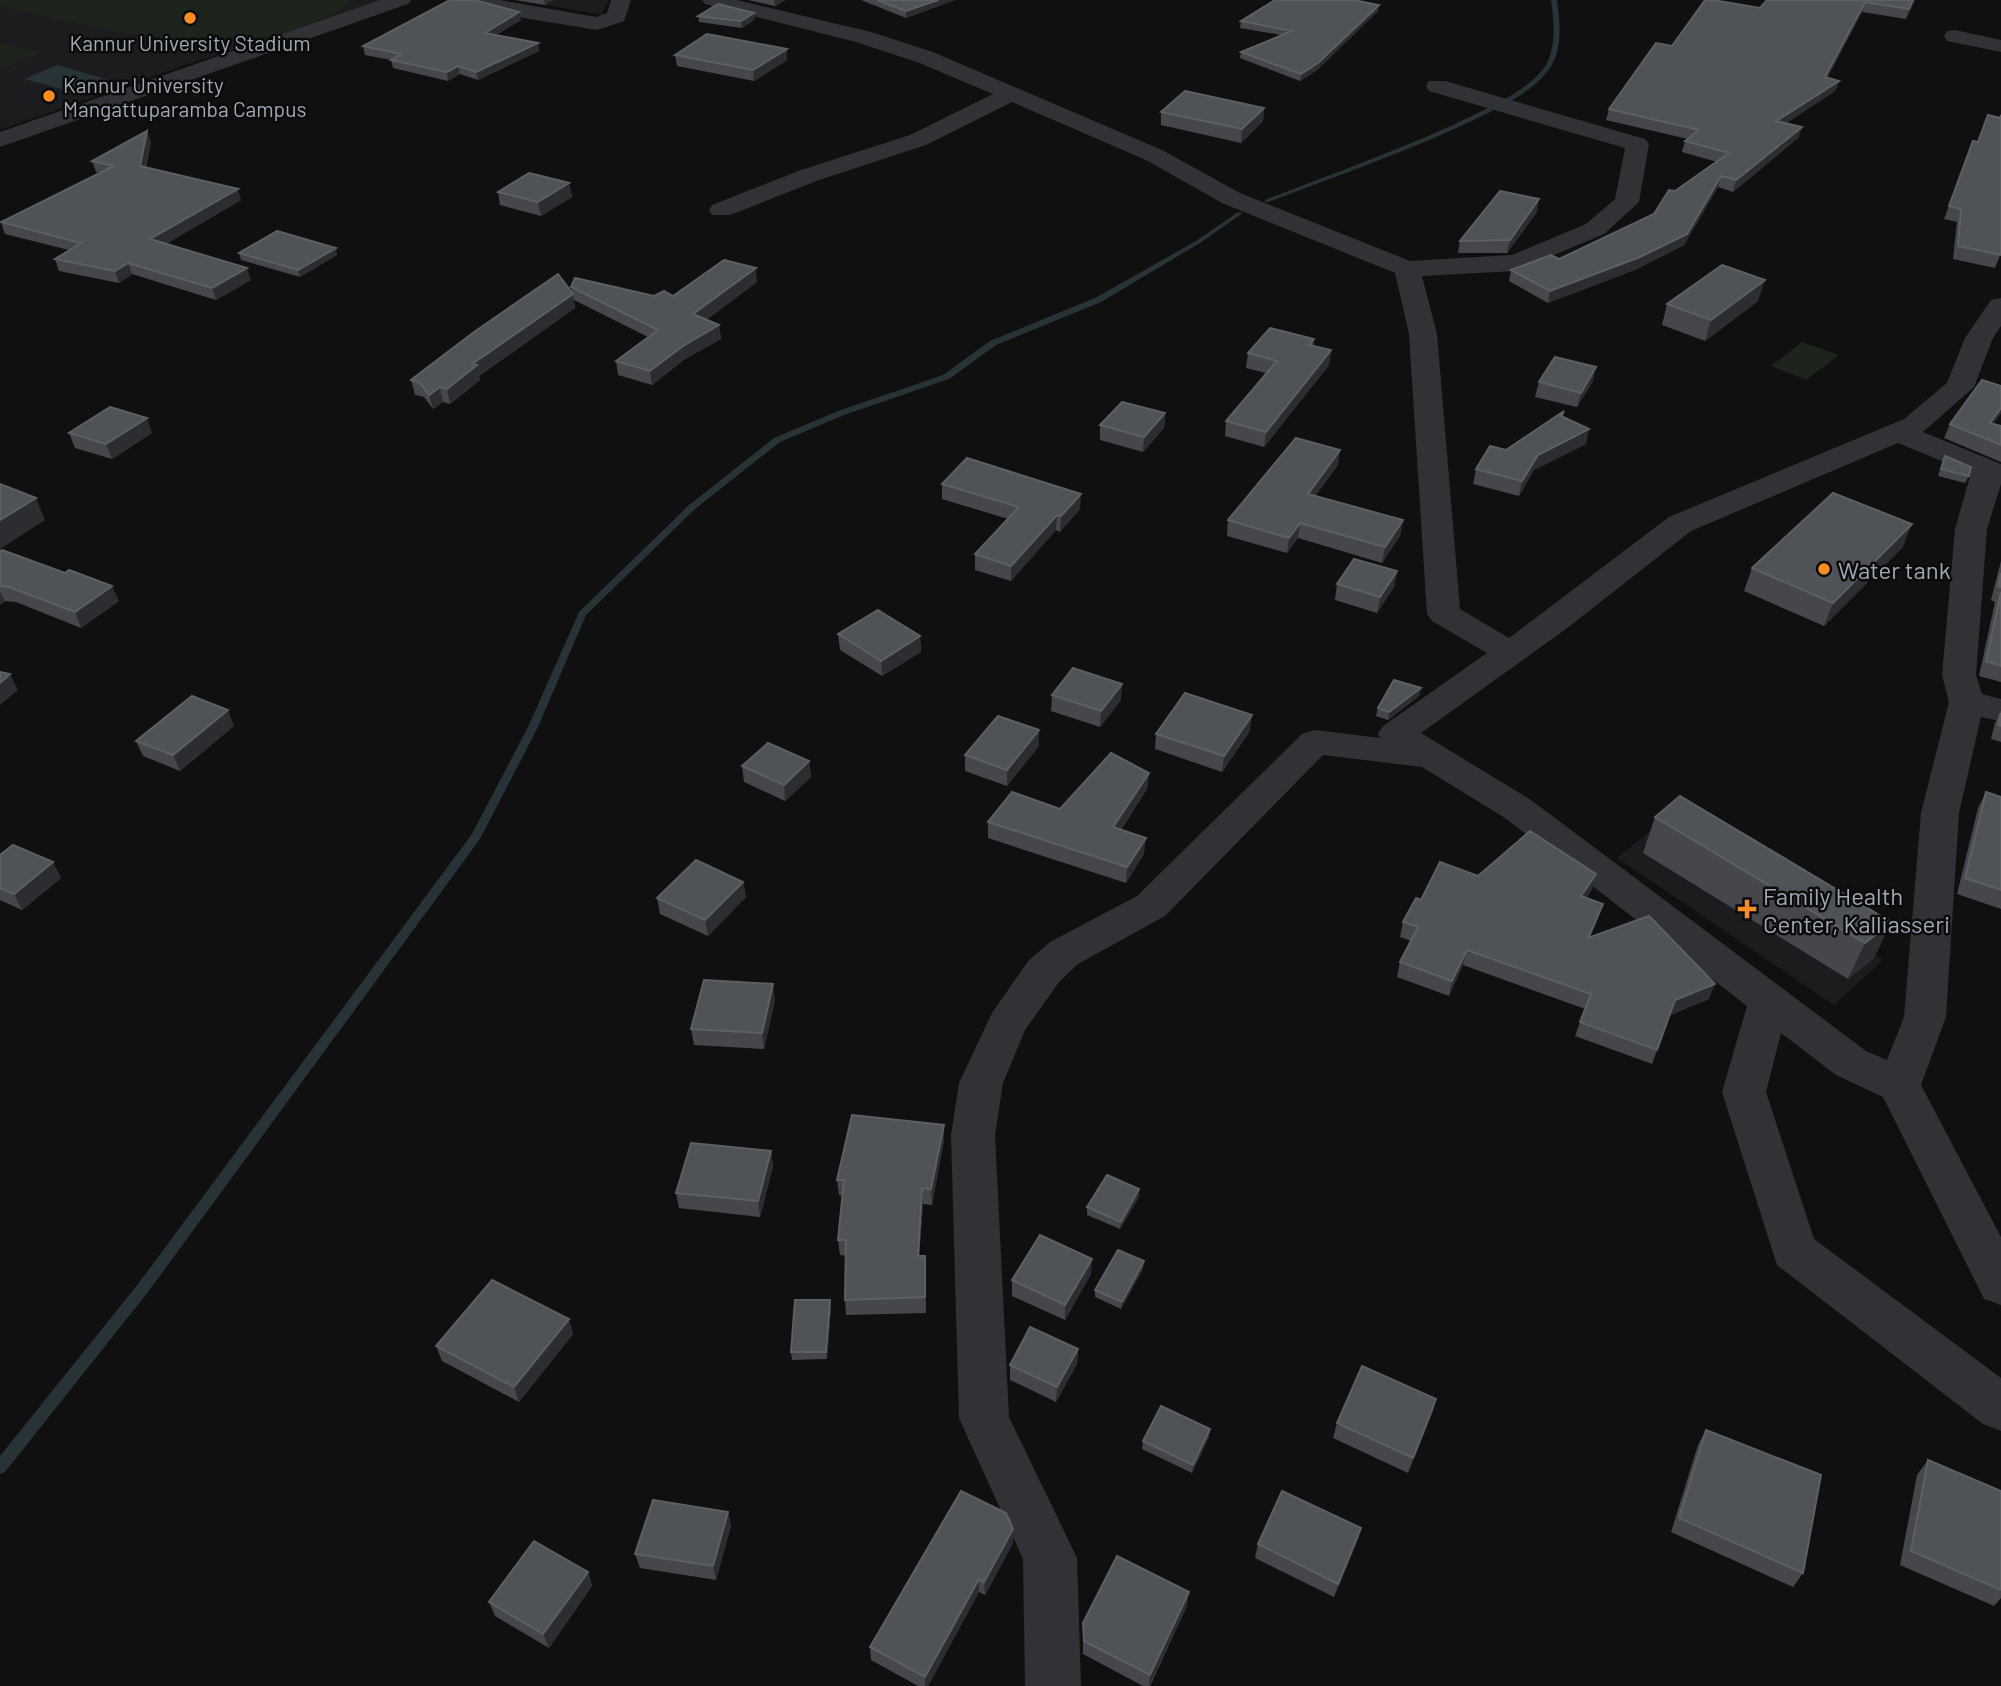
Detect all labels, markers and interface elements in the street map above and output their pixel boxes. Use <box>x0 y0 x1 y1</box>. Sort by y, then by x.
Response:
marker: Kannur University Stadium <box>182 10 198 26</box>
place label: Kannur University Stadium <box>69 30 311 55</box>
place label: Kannur University Mangattuparamba Campus <box>63 72 307 121</box>
marker: Kannur University Mangattuparamba Campus <box>41 88 57 104</box>
place label: Water tank <box>1838 555 1951 584</box>
marker: Water tank <box>1816 561 1832 577</box>
place label: Family Health Center, Kalliasseri <box>1763 881 1950 938</box>
marker: Family Health Center, Kalliasseri <box>1737 899 1757 919</box>

